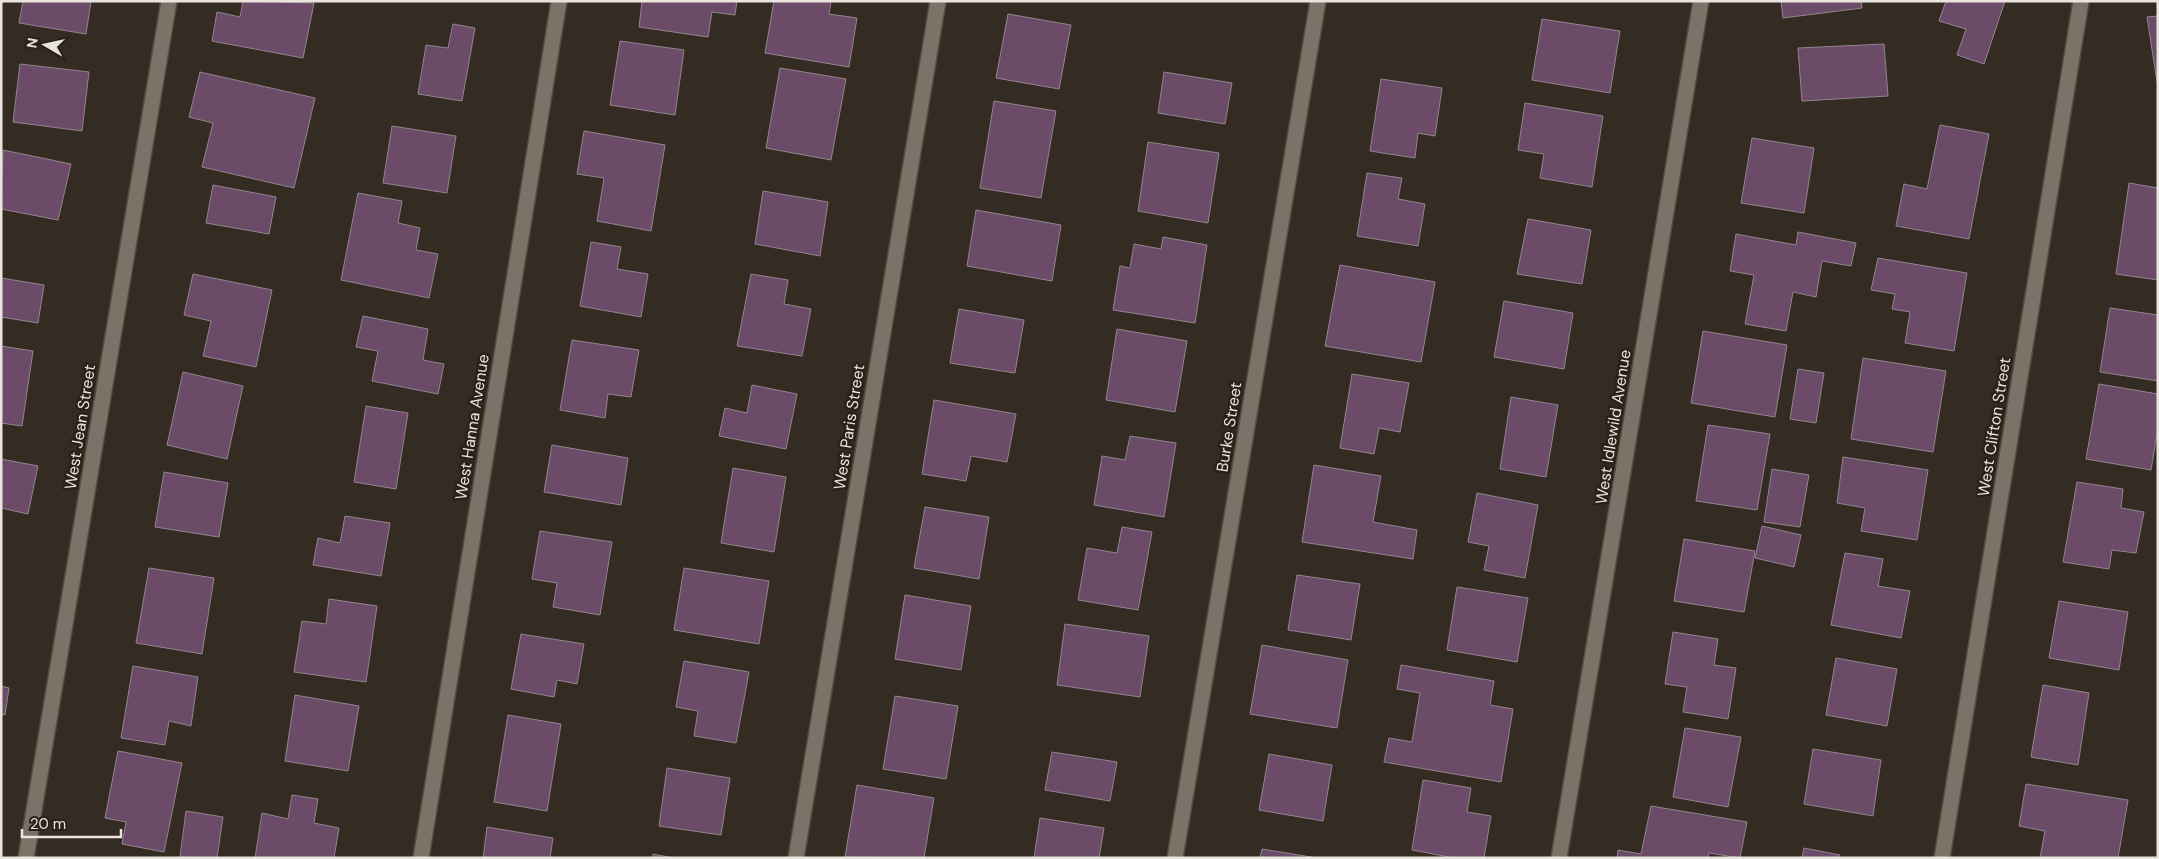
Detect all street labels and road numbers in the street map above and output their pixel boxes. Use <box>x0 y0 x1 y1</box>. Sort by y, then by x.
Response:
street label: West Idlewild Avenue <box>1590 348 1636 506</box>
street label: West Hanna Avenue <box>450 353 494 501</box>
street label: West Clifton Street <box>1973 356 2015 498</box>
street label: West Jean Street <box>60 363 100 491</box>
street label: West Paris Street <box>829 363 869 491</box>
street label: Burke Street <box>1212 380 1246 474</box>

